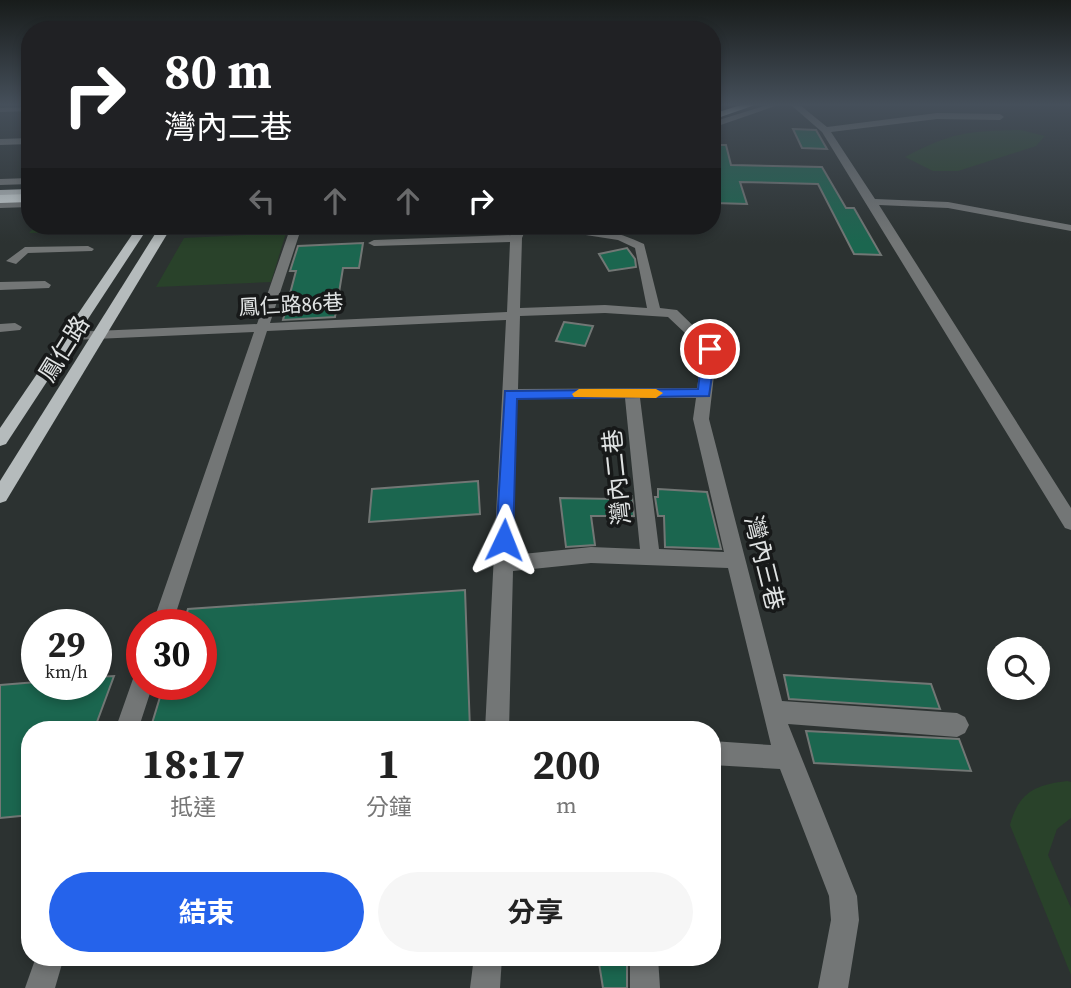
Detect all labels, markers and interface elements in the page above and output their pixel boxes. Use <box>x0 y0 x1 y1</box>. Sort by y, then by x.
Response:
text: 80 m <box>164 37 272 104</box>
icon: right <box>49 49 140 140</box>
text: 灣內二巷 <box>164 105 292 149</box>
icon: left <box>243 182 281 220</box>
icon: ahead <box>316 182 354 220</box>
icon: ahead <box>389 182 427 220</box>
icon: right <box>462 182 500 220</box>
street label: 鳳仁路86巷 <box>238 287 344 322</box>
street label: 鳳仁路 <box>31 309 97 388</box>
pin <box>680 319 740 379</box>
icon: arrive <box>691 330 729 368</box>
street label: 灣內二巷 <box>595 428 638 527</box>
position arrow <box>467 503 541 577</box>
street label: 灣內三巷 <box>737 512 792 613</box>
speed limit sign: 30 <box>126 609 217 700</box>
text: 29 <box>48 621 85 669</box>
map controls <box>987 637 1050 700</box>
button: search <box>987 637 1050 700</box>
text: km/h <box>45 659 88 684</box>
text: 18:17 <box>142 734 245 792</box>
text: 1 <box>377 734 400 792</box>
text: 200 <box>532 735 600 793</box>
text: m <box>556 789 577 821</box>
text: 抵達 <box>170 791 216 823</box>
text: 分鐘 <box>366 791 412 823</box>
button: 結束 <box>49 872 364 952</box>
button: 分享 <box>378 872 693 952</box>

